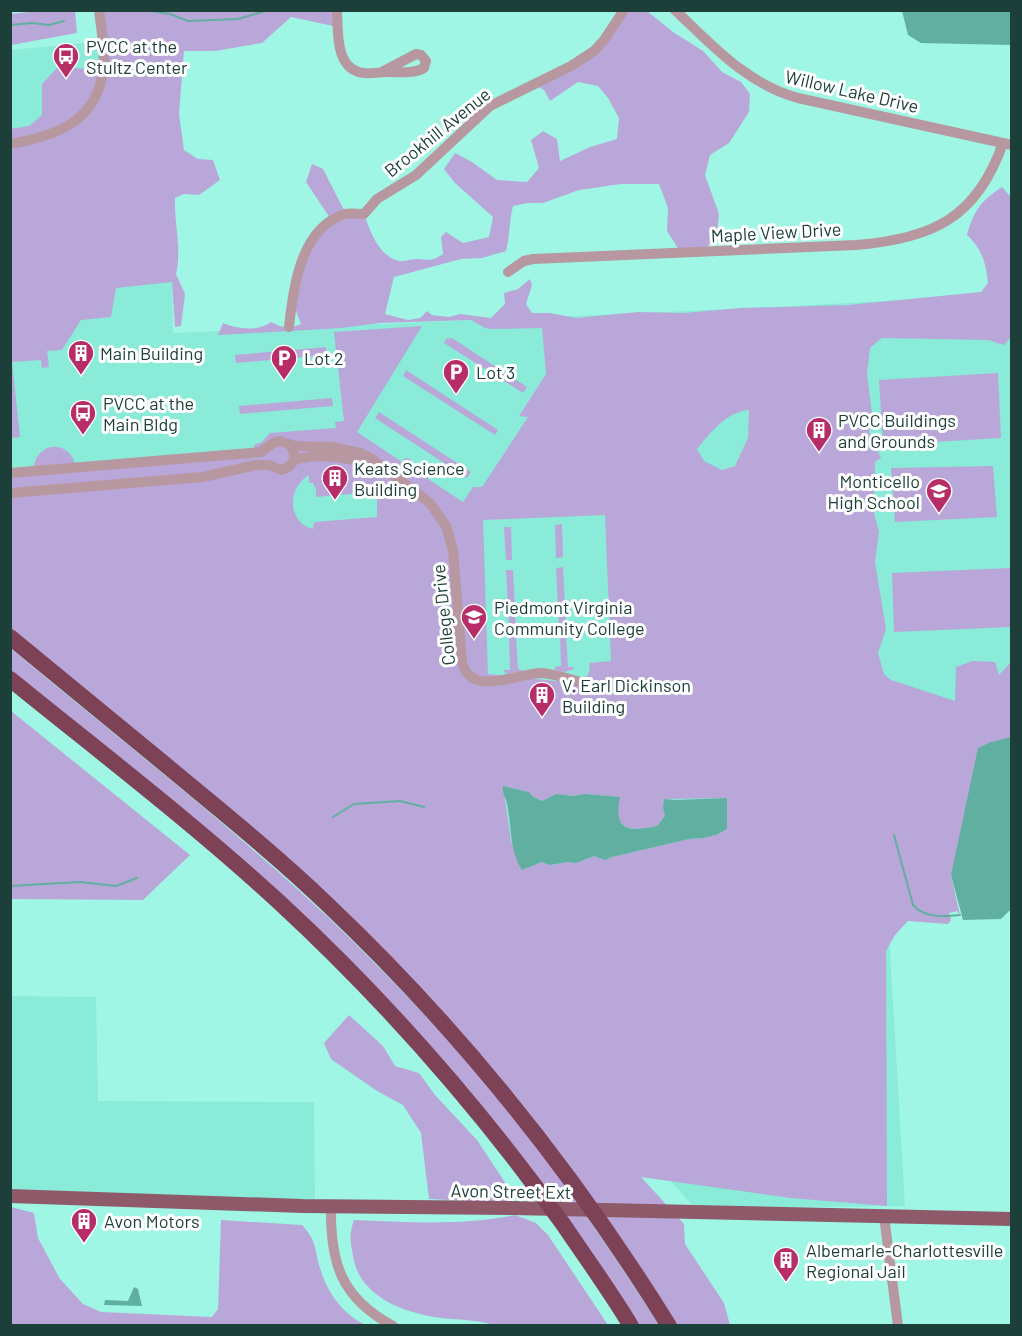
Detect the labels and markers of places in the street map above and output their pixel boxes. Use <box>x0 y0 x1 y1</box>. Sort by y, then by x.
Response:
place label: PVCC at the Stultz Center <box>86 35 188 78</box>
bus stop icon: PVCC at the Stultz Center <box>51 41 81 79</box>
building icon: Main Building <box>66 338 96 376</box>
place label: Main Building <box>100 342 203 364</box>
parking icon: Lot 2 <box>269 343 299 381</box>
place label: Lot 2 <box>304 347 344 369</box>
parking icon: Lot 3 <box>441 357 471 395</box>
place label: Lot 3 <box>476 361 515 383</box>
place label: PVCC at the Main Bldg <box>103 392 194 435</box>
bus stop icon: PVCC at the Main Bldg <box>68 398 98 436</box>
place label: PVCC Buildings and Grounds <box>838 409 956 452</box>
building icon: PVCC Buildings and Grounds <box>804 415 834 453</box>
place label: Keats Science Building <box>354 457 465 500</box>
building icon: Keats Science Building <box>320 463 350 501</box>
place label: Monticello High School <box>827 470 920 513</box>
school or university icon: Monticello High School <box>924 476 954 514</box>
place label: Piedmont Virginia Community College <box>494 596 645 639</box>
school or university icon: Piedmont Virginia Community College <box>459 602 489 640</box>
place label: V. Earl Dickinson Building <box>562 674 691 717</box>
building icon: V. Earl Dickinson Building <box>527 680 557 718</box>
building icon: Avon Motors <box>69 1206 99 1244</box>
place label: Avon Motors <box>104 1210 200 1232</box>
place label: Albemarle-Charlottesville Regional Jail <box>806 1239 1003 1282</box>
building icon: Albemarle-Charlottesville Regional Jail <box>771 1245 801 1283</box>

